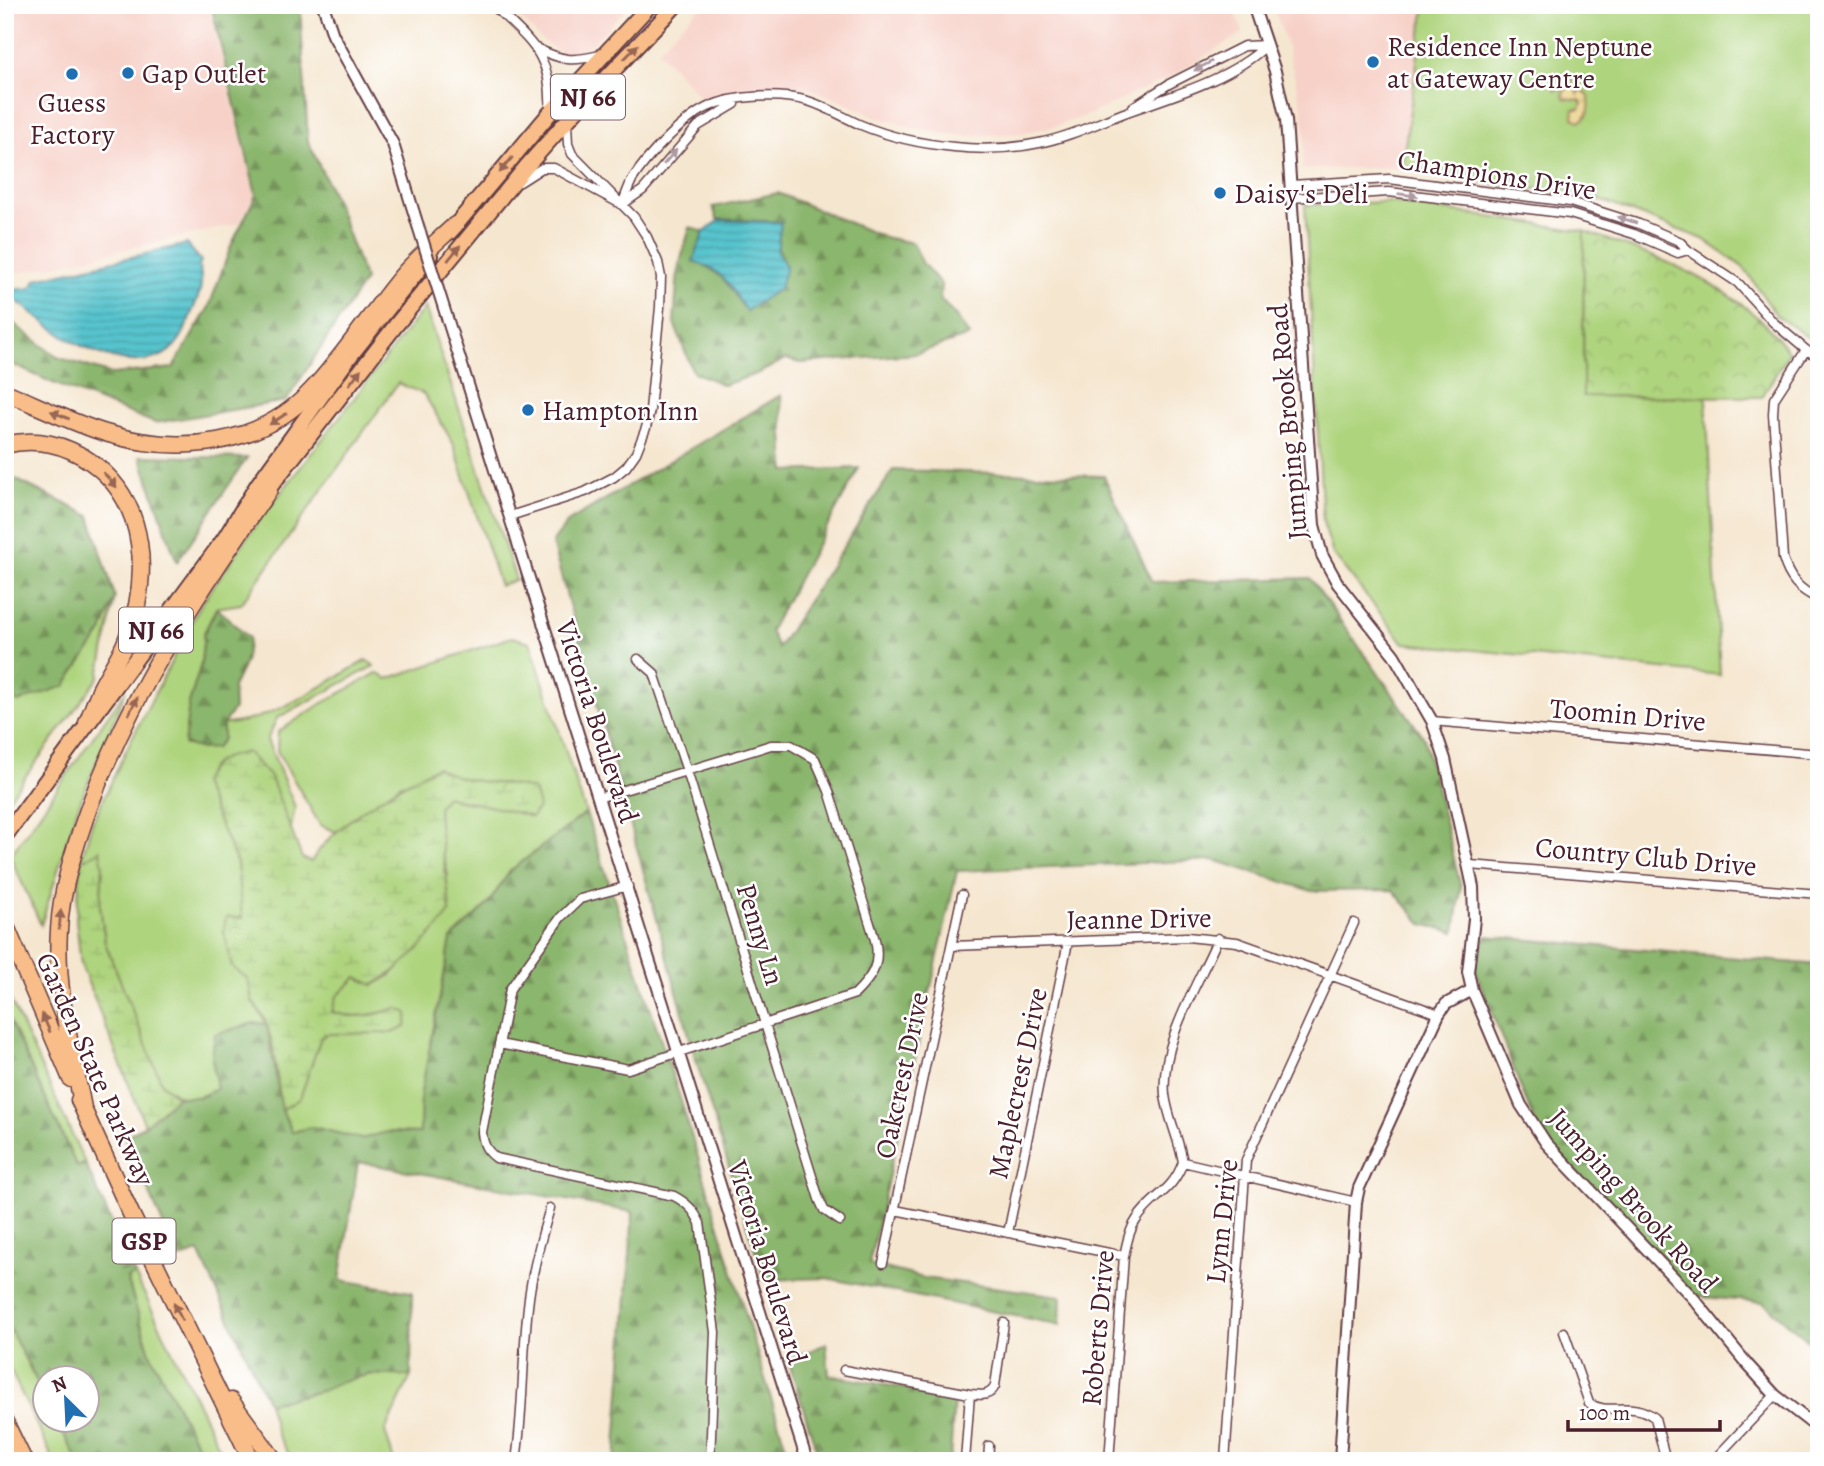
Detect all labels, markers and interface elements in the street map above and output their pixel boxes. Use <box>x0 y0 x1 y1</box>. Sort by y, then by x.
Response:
place label: Residence Inn Neptune at Gateway Centre <box>1387 28 1653 98</box>
one-way arrow <box>622 43 639 60</box>
marker: Residence Inn Neptune at Gateway Centre <box>1365 54 1381 70</box>
place label: Gap Outlet <box>142 55 266 93</box>
one-way arrow <box>1193 61 1213 72</box>
marker: Gap Outlet <box>120 65 136 81</box>
marker: Guess Factory <box>64 66 80 82</box>
road number: NJ 66 <box>551 74 625 120</box>
place label: Guess Factory <box>30 84 115 154</box>
street label: Champions Drive <box>1395 141 1599 209</box>
one-way arrow <box>662 149 677 166</box>
one-way arrow <box>498 155 513 173</box>
place label: Daisy's Deli <box>1234 175 1369 213</box>
marker: Daisy's Deli <box>1212 185 1228 201</box>
one-way arrow <box>1398 189 1420 200</box>
one-way arrow <box>1617 214 1638 225</box>
one-way arrow <box>446 244 461 261</box>
street label: Jumping Brook Road <box>1259 301 1317 542</box>
one-way arrow <box>347 369 362 387</box>
place label: Hampton Inn <box>542 392 698 430</box>
marker: Hampton Inn <box>520 402 536 418</box>
one-way arrow <box>50 409 70 421</box>
one-way arrow <box>269 412 287 426</box>
one-way arrow <box>102 471 118 489</box>
road number: NJ 66 <box>119 608 193 652</box>
street label: Victoria Boulevard <box>546 614 648 829</box>
street label: Toomin Drive <box>1548 689 1707 741</box>
one-way arrow <box>127 696 138 716</box>
street label: Country Club Drive <box>1534 828 1758 886</box>
street label: Penny Ln <box>727 879 793 990</box>
street label: Jeanne Drive <box>1066 899 1212 939</box>
one-way arrow <box>55 909 66 931</box>
street label: Garden State Parkway <box>27 947 164 1193</box>
street label: Maplecrest Drive <box>979 984 1057 1182</box>
street label: Oakcrest Drive <box>866 988 938 1162</box>
one-way arrow <box>40 1013 51 1034</box>
street label: Jumping Brook Road <box>1540 1100 1727 1302</box>
street label: Victoria Boulevard <box>718 1155 816 1370</box>
street label: Lynn Drive <box>1197 1157 1247 1285</box>
road number: GSP <box>113 1218 176 1264</box>
street label: Roberts Drive <box>1072 1248 1124 1408</box>
one-way arrow <box>173 1302 184 1322</box>
north arrow <box>32 1364 102 1434</box>
text: N <box>48 1370 71 1399</box>
scale bar <box>1568 1389 1721 1433</box>
text: 100 m <box>1579 1399 1630 1427</box>

